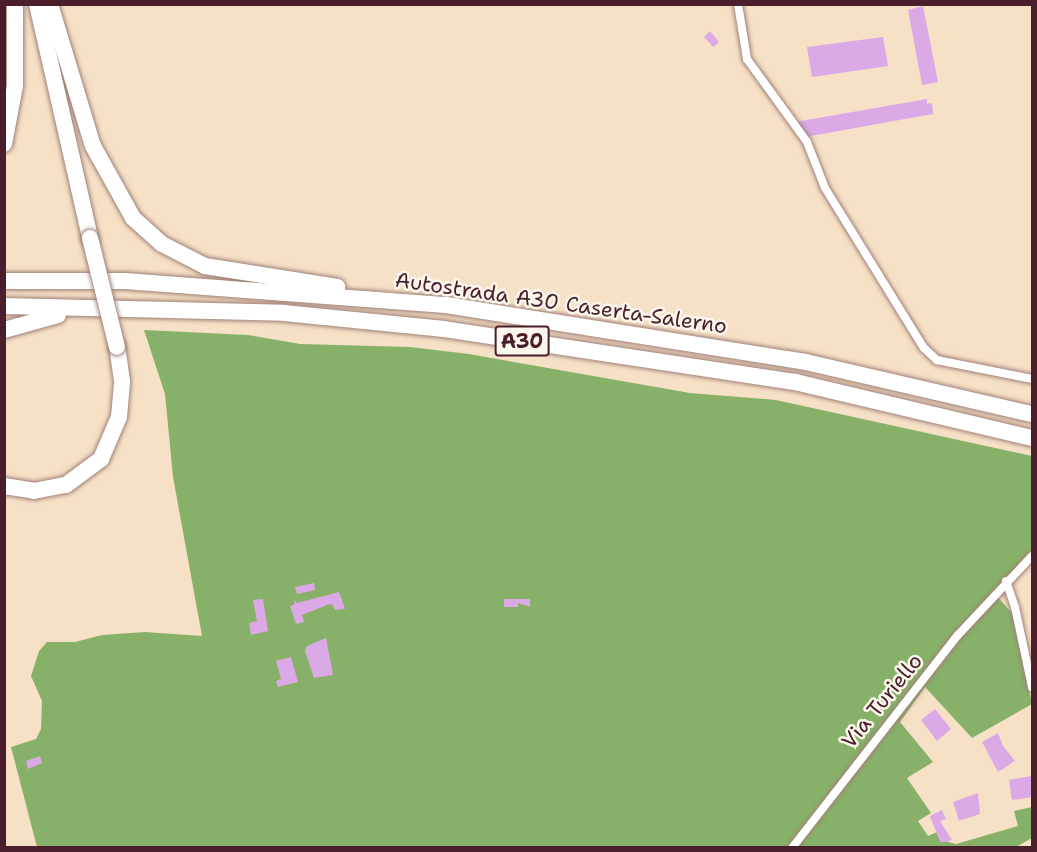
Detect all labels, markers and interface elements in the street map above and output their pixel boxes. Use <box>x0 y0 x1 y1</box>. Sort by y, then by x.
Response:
street label: Autostrada A30 Caserta-Salerno <box>393 267 729 339</box>
road number: A30 <box>494 324 550 358</box>
street label: Via Turiello <box>836 649 928 753</box>

